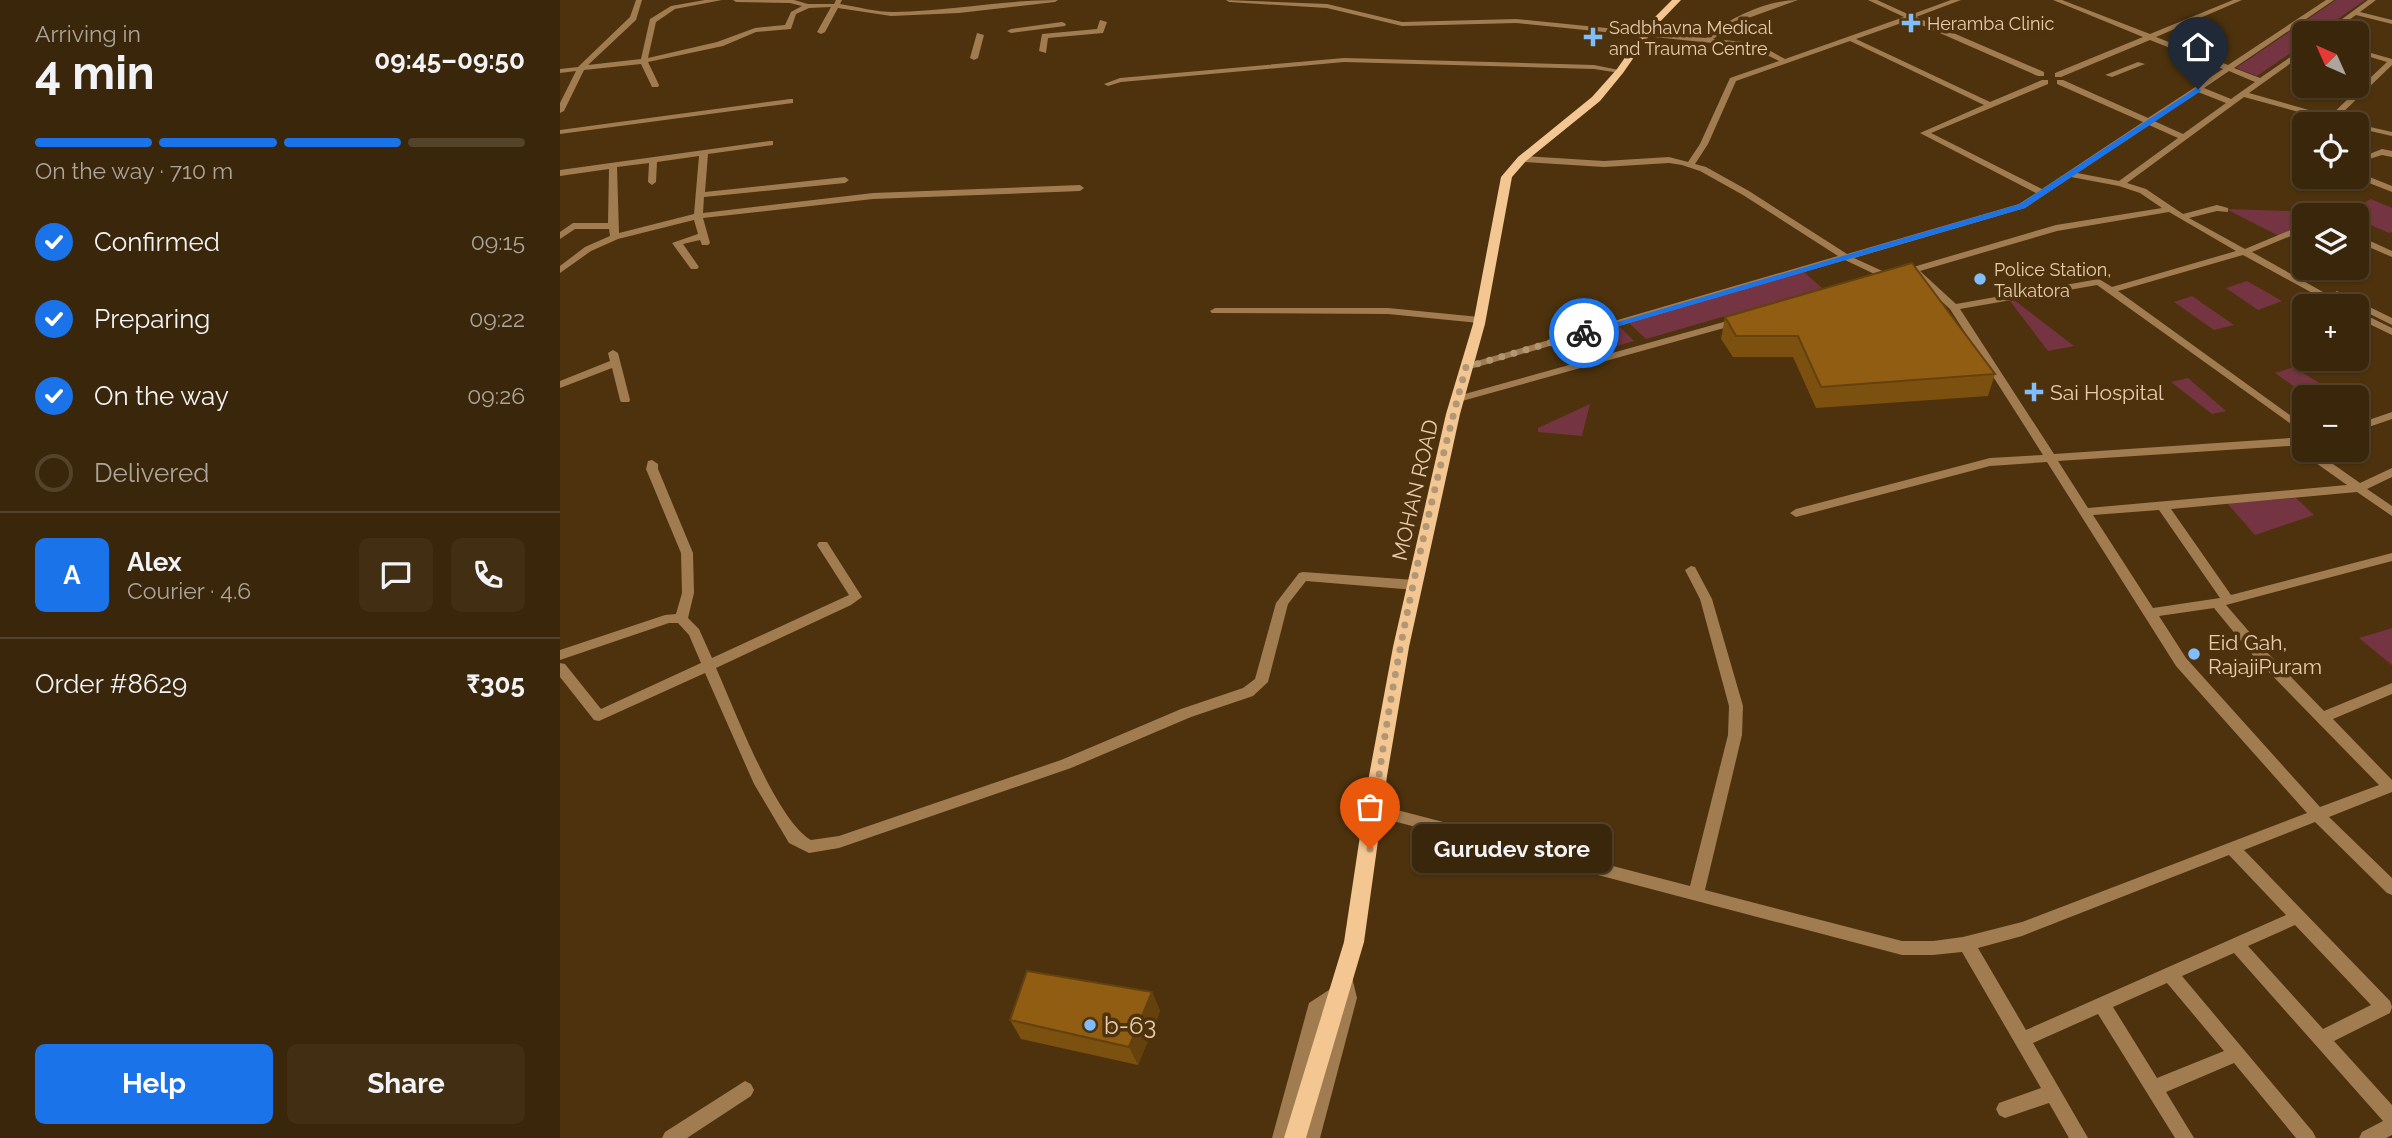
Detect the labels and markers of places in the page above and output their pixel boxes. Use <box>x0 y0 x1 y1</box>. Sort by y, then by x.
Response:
marker: Heramba Clinic <box>1901 13 1921 33</box>
place label: Heramba Clinic <box>1927 13 2054 34</box>
place label: Sadbhavna Medical and Trauma Centre <box>1609 17 1773 59</box>
pin <box>2168 17 2228 89</box>
marker: Sadbhavna Medical and Trauma Centre <box>1583 27 1603 47</box>
place label: Police Station, Talkatora <box>1994 259 2111 301</box>
marker: Police Station, Talkatora <box>1972 271 1988 287</box>
place label: Sai Hospital <box>2050 380 2164 405</box>
marker: Sai Hospital <box>2024 382 2044 402</box>
place label: Eid Gah, RajajiPuram <box>2208 630 2322 679</box>
marker: Eid Gah, RajajiPuram <box>2186 646 2202 662</box>
pin <box>1340 777 1400 849</box>
callout: Gurudev store <box>1412 824 1612 874</box>
place label: b-63 <box>1104 1011 1156 1040</box>
marker: b-63 <box>1082 1017 1098 1033</box>

